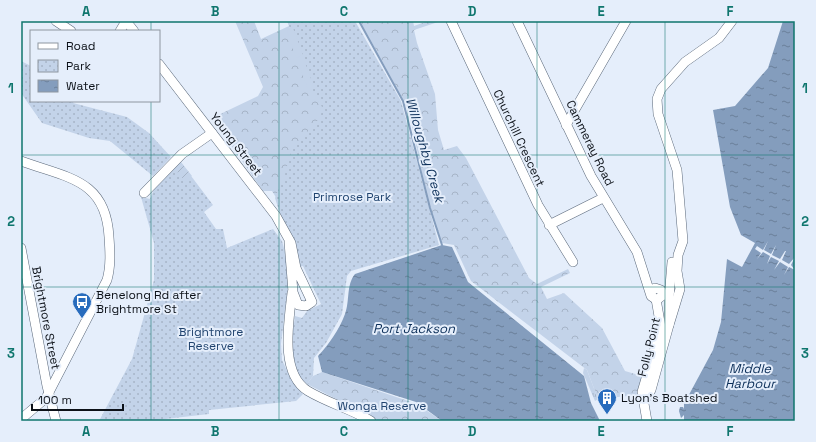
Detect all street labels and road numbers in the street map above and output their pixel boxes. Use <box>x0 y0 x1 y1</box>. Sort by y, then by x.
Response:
street label: Churchill Crescent <box>489 87 549 189</box>
street label: Cammeray Road <box>562 98 618 188</box>
street label: Young Street <box>206 109 266 179</box>
street label: Brightmore Street <box>28 265 64 371</box>
street label: Folly Point <box>634 316 664 378</box>

